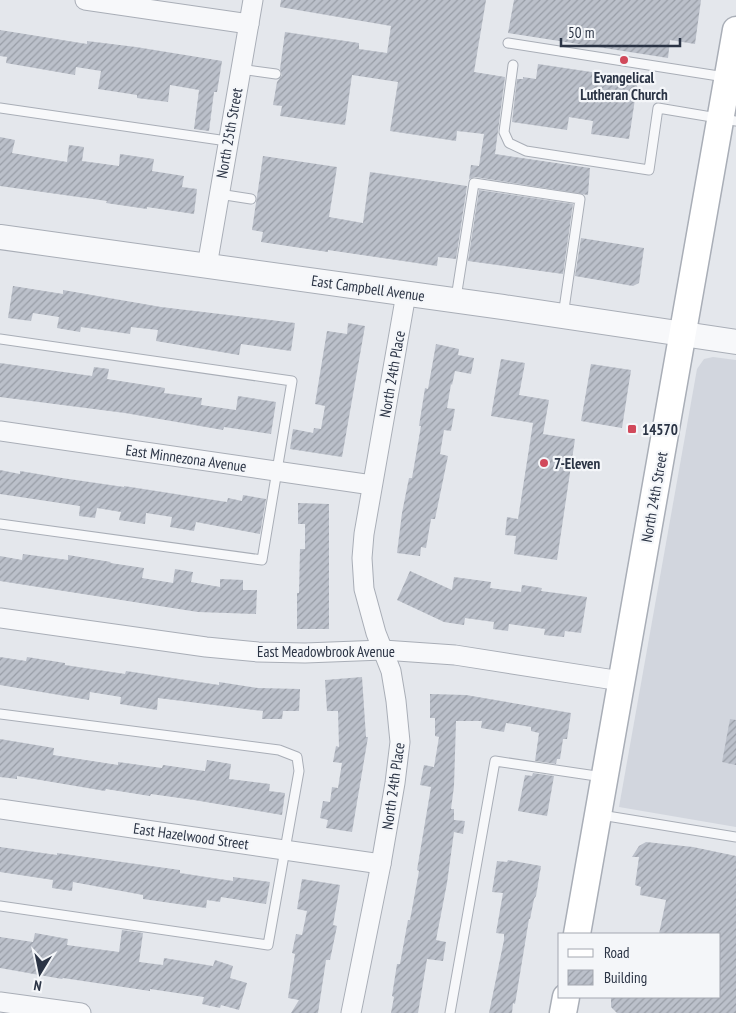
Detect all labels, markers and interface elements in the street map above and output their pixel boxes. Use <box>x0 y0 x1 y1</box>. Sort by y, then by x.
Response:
scale bar <box>561 15 680 47</box>
text: 50 m <box>568 23 594 42</box>
marker: Evangelical Lutheran Church <box>618 54 630 66</box>
place label: Evangelical Lutheran Church <box>580 68 668 104</box>
street label: North 25th Street <box>212 86 246 180</box>
street label: East Campbell Avenue <box>310 271 426 305</box>
street label: North 24th Place <box>375 329 409 419</box>
place label: 14570 <box>642 420 678 439</box>
marker: 14570 <box>626 423 638 435</box>
street label: East Minnezona Avenue <box>124 440 248 476</box>
street label: North 24th Street <box>637 450 671 544</box>
place label: 7-Eleven <box>554 454 601 473</box>
marker: 7-Eleven <box>538 457 550 469</box>
street label: East Meadowbrook Avenue <box>257 642 395 661</box>
street label: North 24th Place <box>377 741 409 831</box>
street label: East Hazelwood Street <box>132 819 250 853</box>
legend <box>558 933 721 998</box>
text: Road <box>604 943 630 962</box>
north arrow <box>15 948 65 998</box>
text: Building <box>604 968 647 987</box>
text: N <box>32 976 43 995</box>

